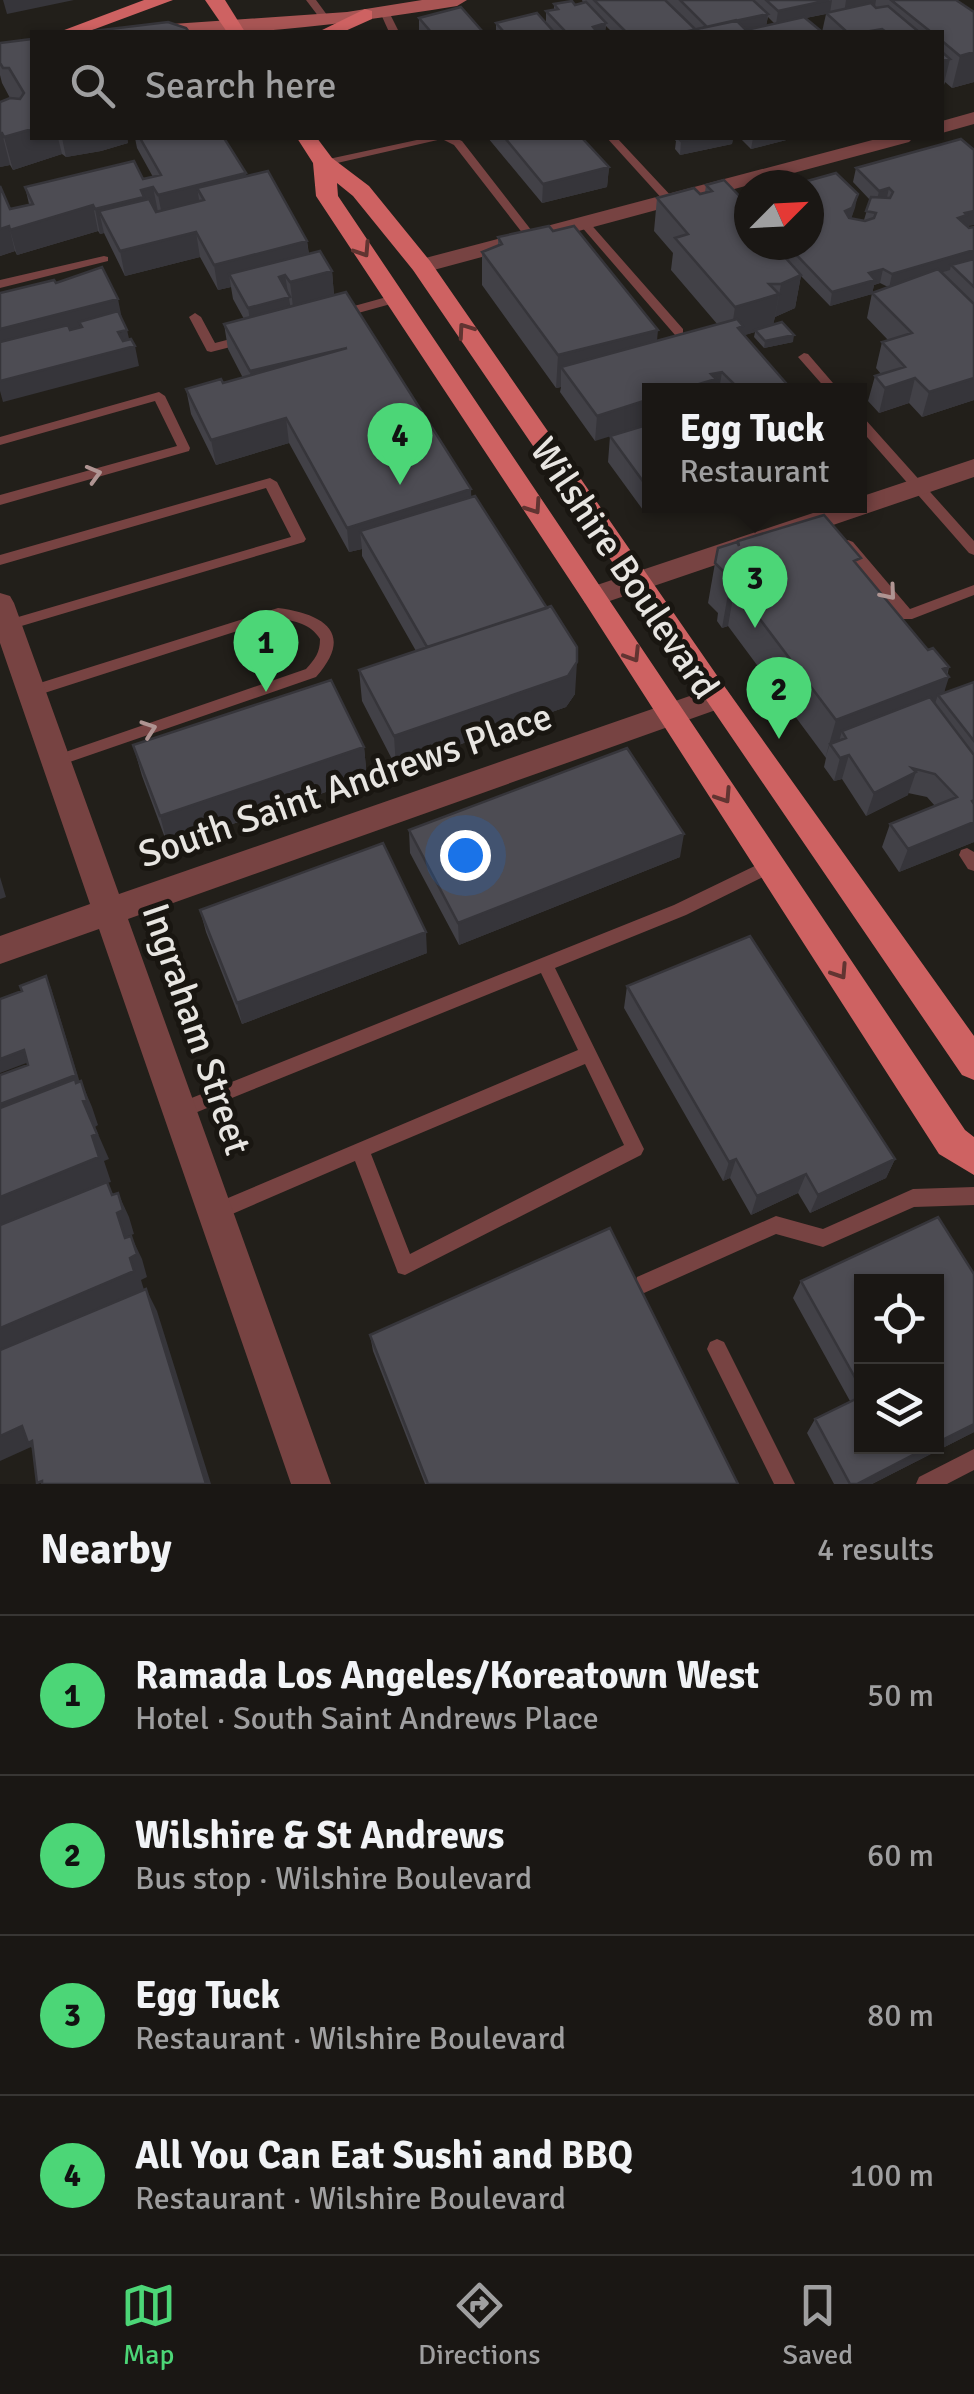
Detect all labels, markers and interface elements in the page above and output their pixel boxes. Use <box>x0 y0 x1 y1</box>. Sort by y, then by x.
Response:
search box <box>30 30 944 140</box>
icon: search <box>65 58 120 113</box>
text: Search here <box>145 62 337 109</box>
north arrow <box>734 170 824 260</box>
one-way arrow <box>350 240 369 258</box>
one-way arrow <box>459 322 477 341</box>
popup <box>642 383 867 513</box>
pin: 4 <box>368 402 432 485</box>
text: Egg Tuck <box>679 405 825 452</box>
street label: Wilshire Boulevard <box>520 429 729 708</box>
text: Restaurant <box>679 452 830 491</box>
one-way arrow <box>85 464 102 485</box>
one-way arrow <box>522 497 541 515</box>
pin: 3 <box>722 546 788 628</box>
one-way arrow <box>878 582 896 600</box>
pin: 1 <box>234 610 298 692</box>
one-way arrow <box>621 645 640 663</box>
pin: 2 <box>746 656 812 739</box>
street label: South Saint Andrews Place <box>132 693 558 878</box>
one-way arrow <box>139 720 156 740</box>
one-way arrow <box>712 785 731 803</box>
your location <box>440 830 491 881</box>
street label: Ingraham Street <box>132 897 261 1161</box>
one-way arrow <box>828 961 847 979</box>
map controls <box>854 1274 944 1454</box>
button: locate <box>854 1274 944 1364</box>
button: layers <box>854 1364 944 1454</box>
text: Nearby <box>40 1524 172 1575</box>
text: 4 results <box>817 1530 934 1569</box>
text: Ramada Los Angeles/Koreatown West <box>135 1652 759 1699</box>
text: 1 <box>64 1676 81 1715</box>
text: 50 m <box>867 1676 934 1715</box>
text: Hotel · South Saint Andrews Place <box>135 1699 599 1738</box>
text: Wilshire & St Andrews <box>135 1812 504 1859</box>
text: 2 <box>64 1836 81 1875</box>
text: 60 m <box>867 1836 934 1875</box>
text: Bus stop · Wilshire Boulevard <box>135 1859 532 1898</box>
text: Egg Tuck <box>135 1972 280 2019</box>
text: 3 <box>64 1996 81 2035</box>
text: 80 m <box>867 1996 934 2035</box>
text: Restaurant · Wilshire Boulevard <box>135 2019 566 2058</box>
text: All You Can Eat Sushi and BBQ <box>135 2132 633 2179</box>
text: 4 <box>64 2156 81 2195</box>
text: 100 m <box>850 2156 934 2195</box>
text: Restaurant · Wilshire Boulevard <box>135 2179 566 2218</box>
tab: Map <box>121 2278 176 2372</box>
tab: Directions <box>418 2278 540 2372</box>
tab: Saved <box>782 2278 853 2372</box>

